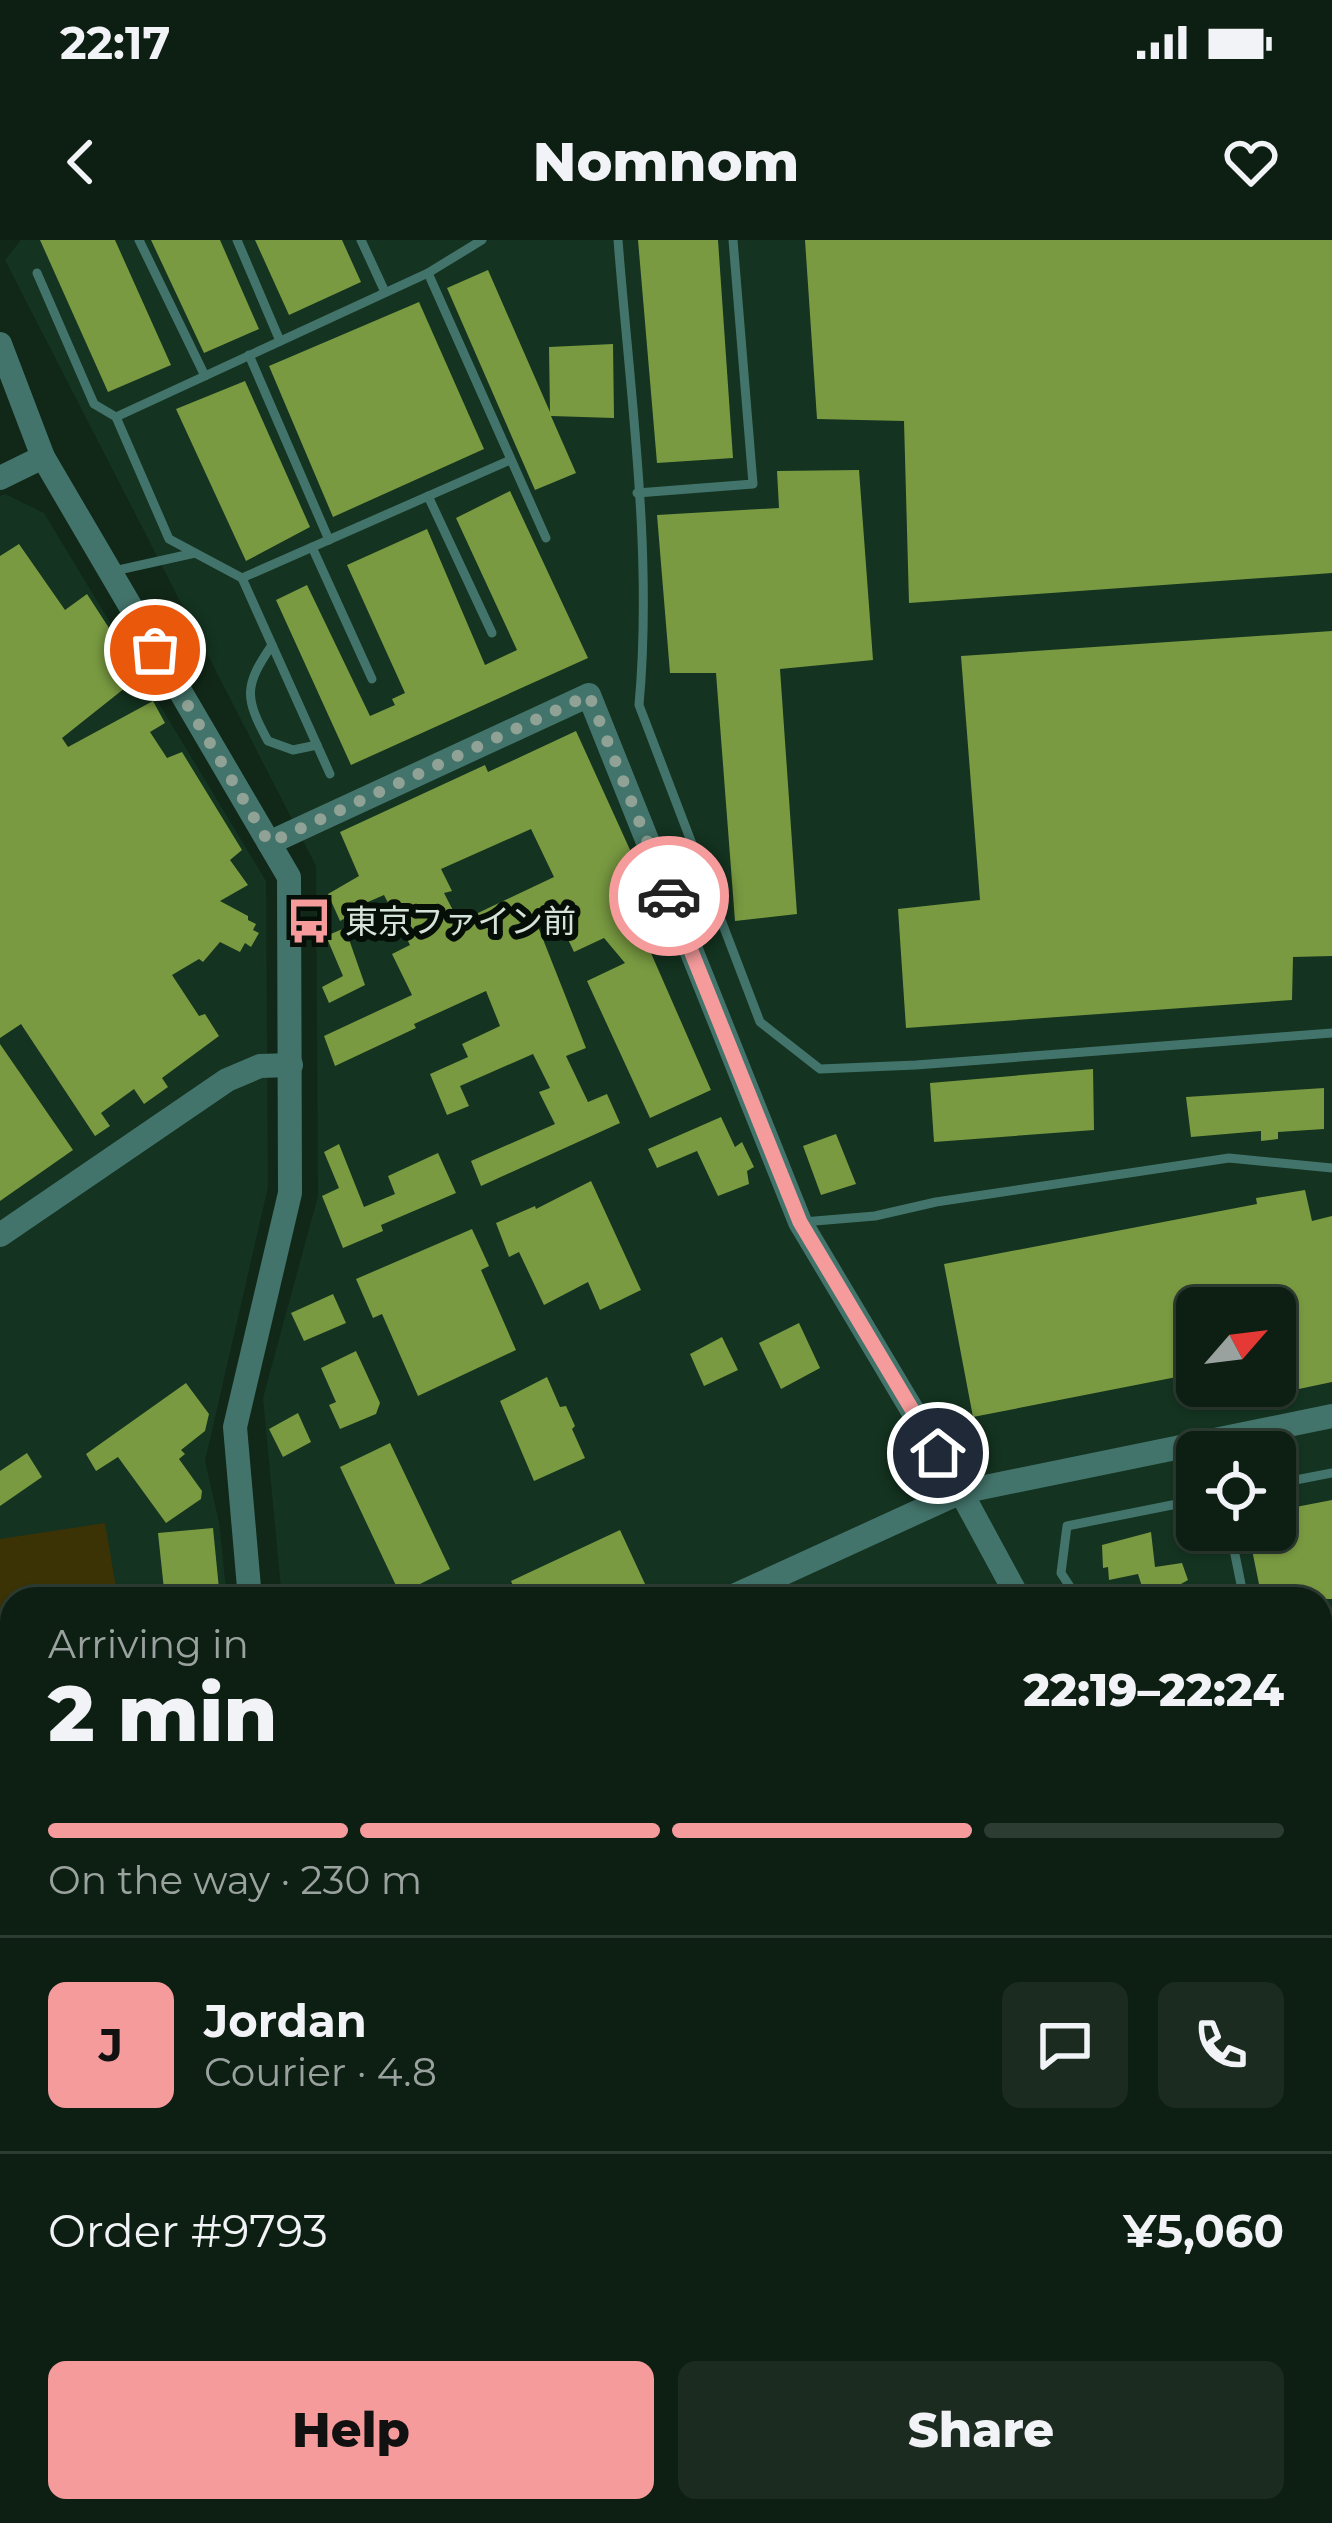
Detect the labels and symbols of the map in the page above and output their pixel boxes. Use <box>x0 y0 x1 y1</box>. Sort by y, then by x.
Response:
pin <box>104 599 206 701</box>
courier <box>609 836 729 956</box>
bus stop icon: 東京ファイン前 <box>284 896 334 946</box>
place label: 東京ファイン前 <box>345 901 576 941</box>
north arrow <box>1176 1287 1296 1407</box>
pin <box>887 1402 989 1504</box>

